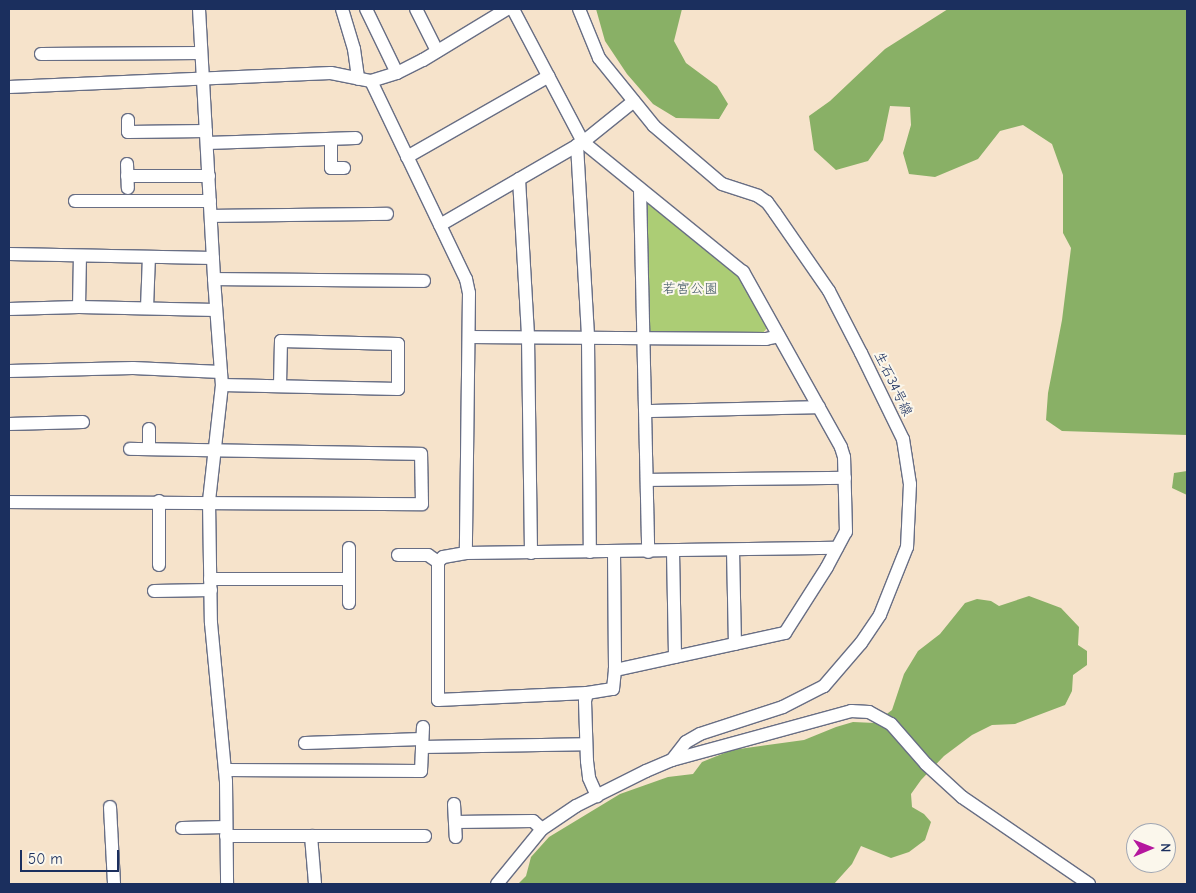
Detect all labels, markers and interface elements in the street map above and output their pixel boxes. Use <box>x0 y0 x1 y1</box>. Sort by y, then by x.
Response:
park label: 若宮公園 <box>662 281 718 297</box>
street label: 生石34号線 <box>870 349 916 419</box>
north arrow <box>1126 823 1176 873</box>
scale bar <box>22 840 121 872</box>
text: N <box>1157 843 1174 852</box>
text: 50 m <box>28 850 63 868</box>

